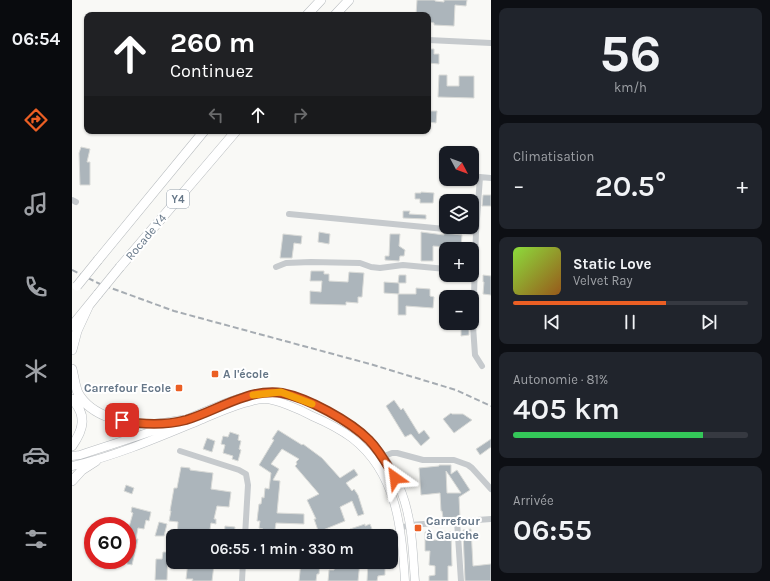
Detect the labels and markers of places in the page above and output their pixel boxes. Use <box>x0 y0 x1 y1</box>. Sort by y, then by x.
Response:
place label: A l'école <box>223 367 269 381</box>
marker: A l'école <box>210 369 220 379</box>
place label: Carrefour Ecole <box>84 381 171 395</box>
marker: Carrefour Ecole <box>174 383 184 393</box>
pin <box>105 403 139 437</box>
place label: Carrefour à Gauche <box>426 514 480 542</box>
marker: Carrefour à Gauche <box>413 523 423 533</box>

